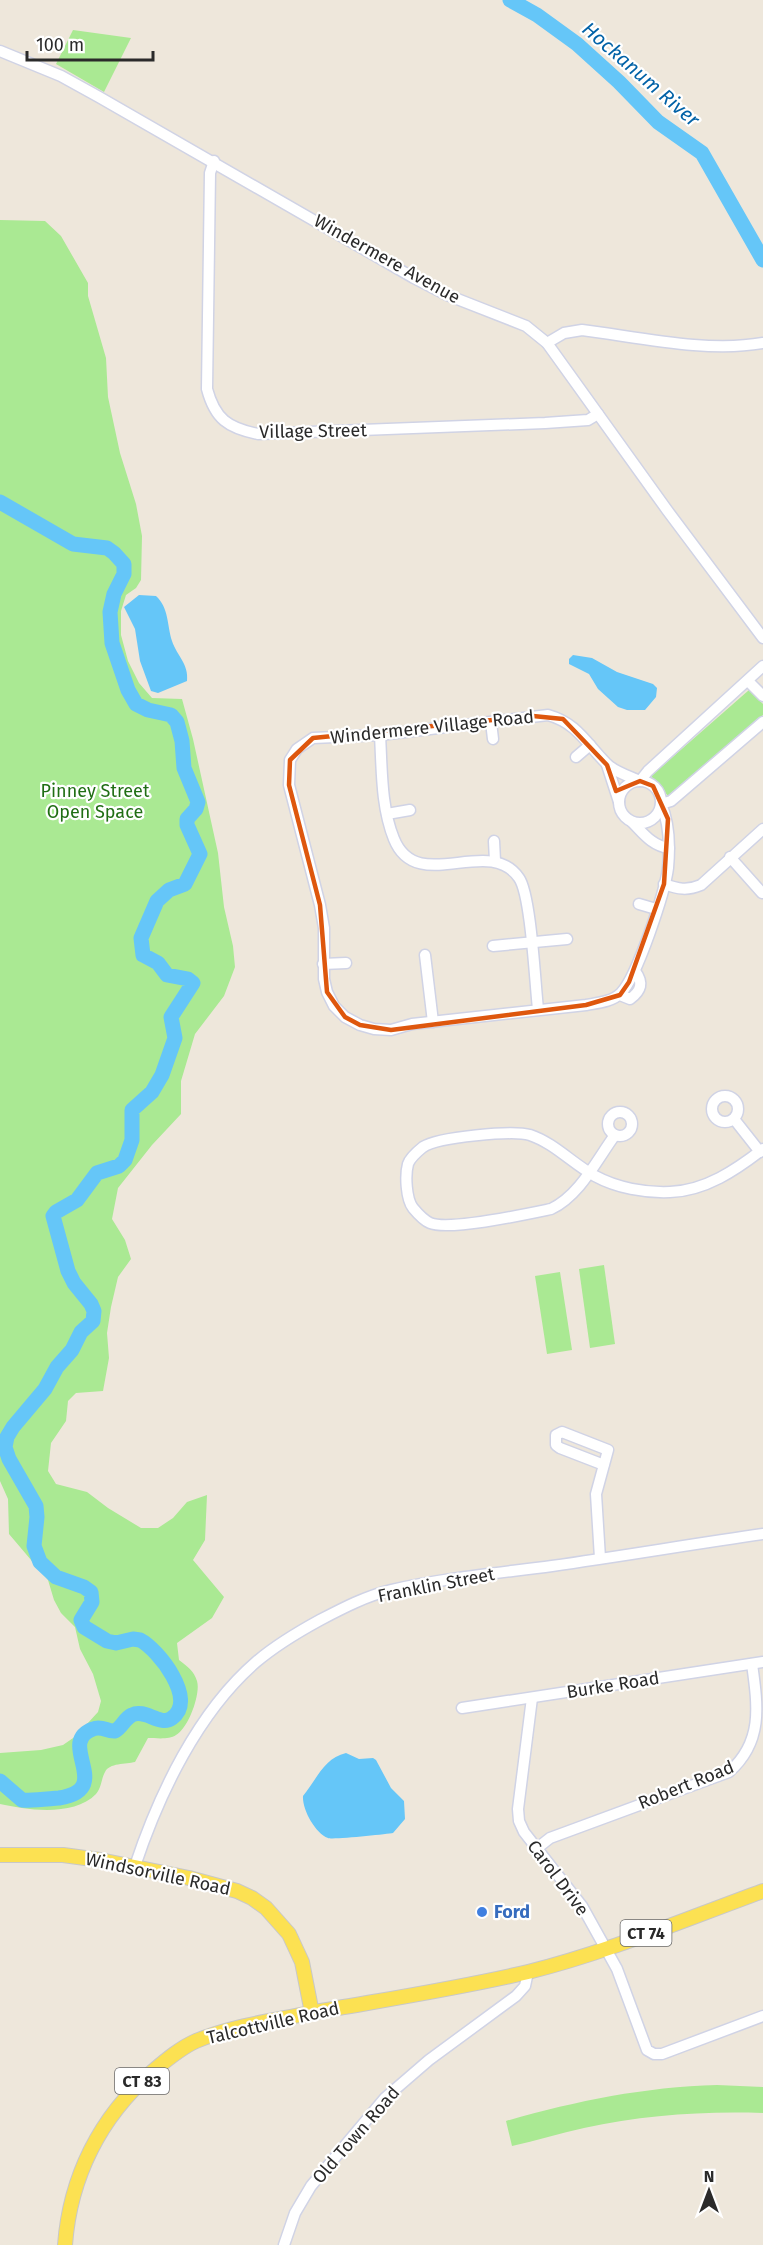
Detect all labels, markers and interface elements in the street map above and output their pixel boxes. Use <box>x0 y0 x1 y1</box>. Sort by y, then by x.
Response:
water label: Hockanum River <box>578 17 705 132</box>
scale bar <box>27 24 153 62</box>
text: 100 m <box>36 34 84 56</box>
street label: Windermere Avenue <box>310 210 464 308</box>
street label: Village Street <box>259 419 368 443</box>
street label: Windermere Village Road <box>329 705 535 749</box>
park label: Pinney Street Open Space <box>41 780 150 823</box>
street label: Franklin Street <box>376 1563 497 1607</box>
street label: Burke Road <box>565 1667 661 1703</box>
street label: Robert Road <box>635 1756 737 1814</box>
street label: Carol Drive <box>522 1836 594 1920</box>
street label: Windsorville Road <box>84 1848 232 1900</box>
place label: Ford <box>494 1901 530 1923</box>
marker: Ford <box>475 1905 489 1919</box>
road number: CT 74 <box>620 1920 672 1946</box>
street label: Talcottville Road <box>205 1997 341 2049</box>
road number: CT 83 <box>115 2068 169 2094</box>
street label: Old Town Road <box>308 2082 404 2188</box>
north arrow <box>679 2161 739 2221</box>
text: N <box>704 2167 714 2186</box>

